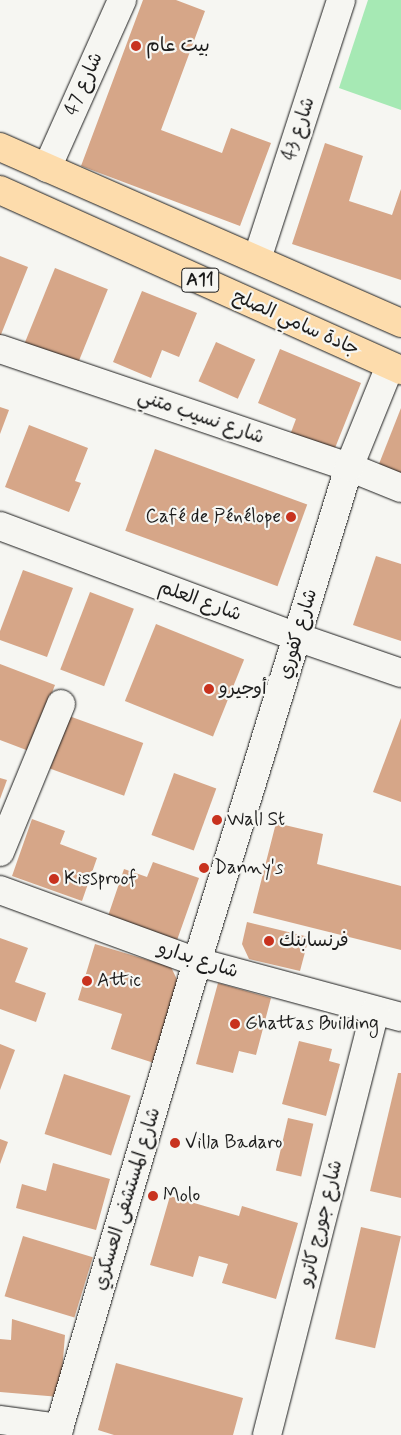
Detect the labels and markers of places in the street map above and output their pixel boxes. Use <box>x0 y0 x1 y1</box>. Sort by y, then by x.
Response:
place label: بيت عام <box>146 35 210 57</box>
marker: بيت عام <box>130 40 142 52</box>
place label: Café de Pénélope <box>145 506 281 528</box>
marker: Café de Pénélope <box>285 511 297 523</box>
place label: أوجيرو <box>219 678 267 700</box>
marker: أوجيرو <box>203 683 215 695</box>
place label: Wall St <box>227 809 285 831</box>
marker: Wall St <box>211 814 223 826</box>
place label: Danny's <box>214 857 283 879</box>
marker: Danny's <box>198 862 210 874</box>
place label: Kissproof <box>64 868 137 890</box>
marker: Kissproof <box>48 873 60 885</box>
place label: فرنسابنك <box>279 930 349 952</box>
marker: فرنسابنك <box>263 935 275 947</box>
place label: Attic <box>97 970 141 992</box>
marker: Attic <box>81 975 93 987</box>
place label: Ghattas Building <box>245 1013 382 1035</box>
marker: Ghattas Building <box>229 1018 241 1030</box>
place label: Villa Badaro <box>185 1132 280 1154</box>
marker: Villa Badaro <box>169 1137 181 1149</box>
place label: Molo <box>163 1185 200 1207</box>
marker: Molo <box>147 1190 159 1202</box>

